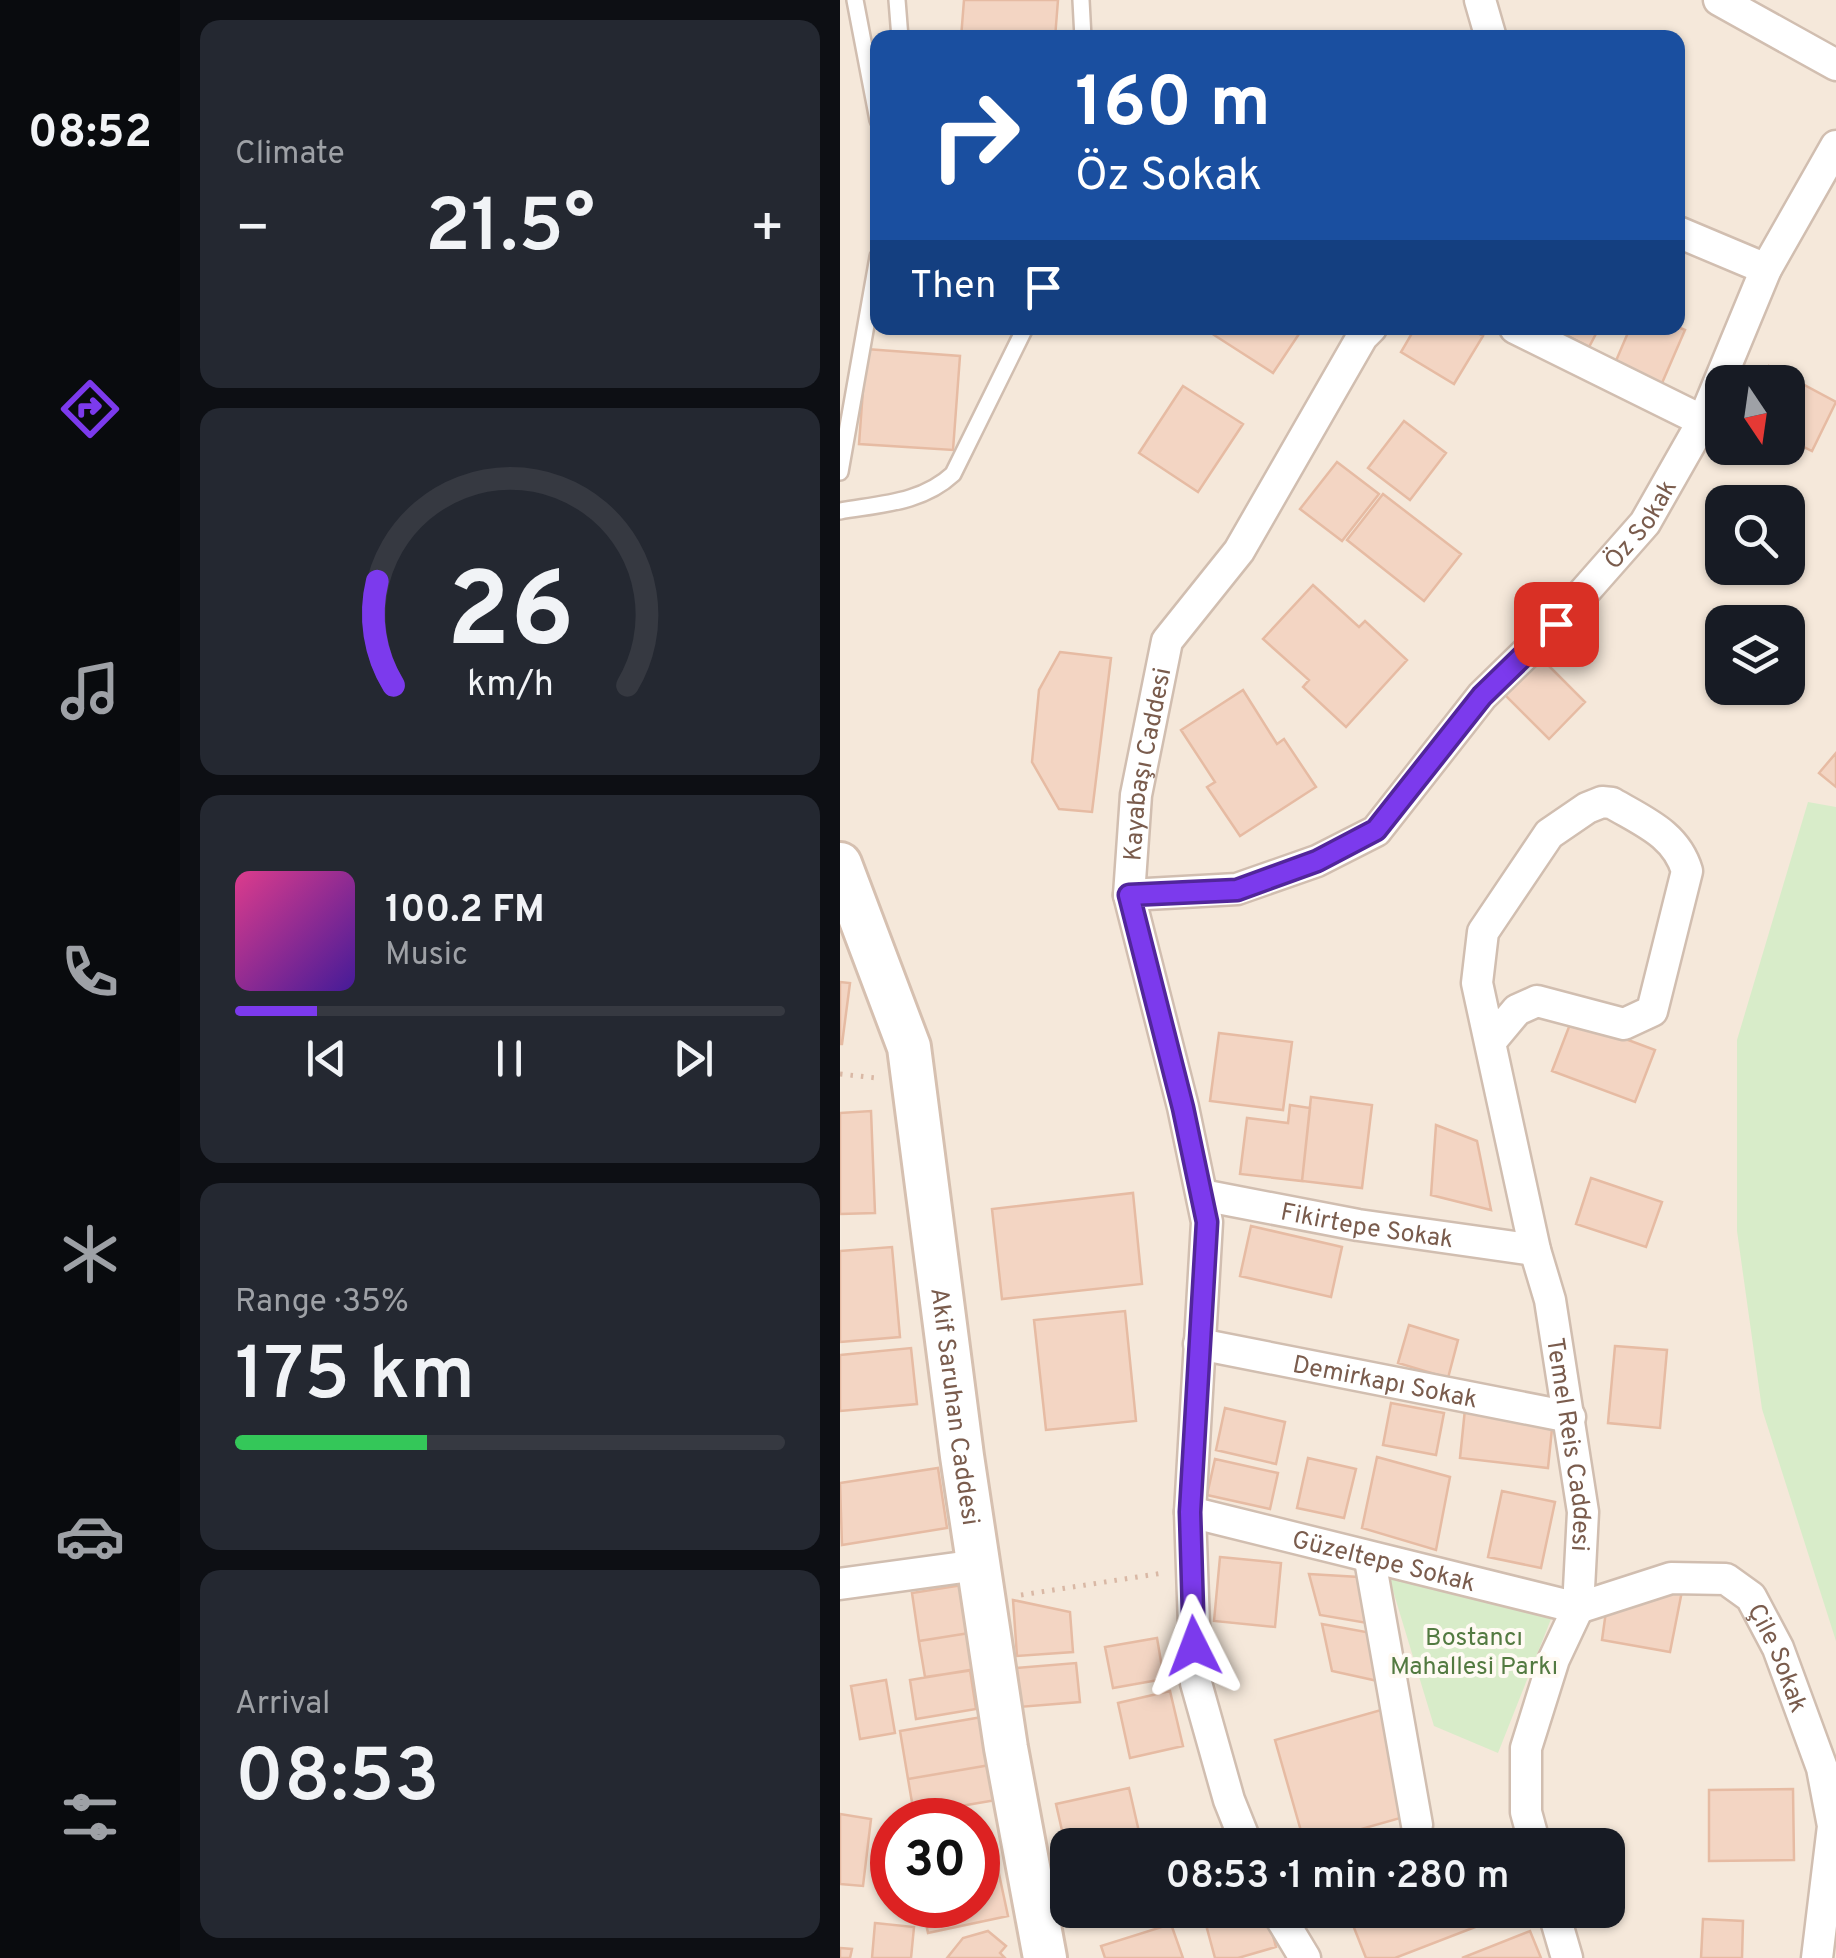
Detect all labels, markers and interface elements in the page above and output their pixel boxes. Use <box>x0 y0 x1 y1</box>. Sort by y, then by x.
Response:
text: 160 m <box>1075 62 1271 151</box>
icon: right <box>910 70 1040 200</box>
text: 08:52 <box>28 106 152 163</box>
text: Climate <box>235 135 345 175</box>
text: Öz Sokak <box>1075 149 1262 206</box>
text: 21.5° <box>425 183 595 278</box>
text: − <box>235 196 270 266</box>
text: + <box>750 196 785 266</box>
icon: arrive <box>1016 260 1071 315</box>
text: Then <box>910 263 996 312</box>
north arrow <box>1705 365 1805 465</box>
map controls <box>1705 365 1805 705</box>
icon: directions <box>55 374 125 444</box>
street label: Öz Sokak <box>1598 475 1685 577</box>
button: search <box>1705 485 1805 585</box>
text: 26 <box>446 551 574 683</box>
pin <box>1514 582 1599 667</box>
icon: arrive <box>1529 597 1584 652</box>
button: layers <box>1705 605 1805 705</box>
icon: music <box>55 656 125 726</box>
text: km/h <box>467 663 553 709</box>
street label: Kayabaşı Caddesi <box>1118 665 1180 862</box>
text: 100.2 FM <box>385 887 545 936</box>
text: Music <box>385 936 468 976</box>
icon: phone <box>55 937 125 1007</box>
icon: previous <box>299 1031 354 1086</box>
icon: pause <box>482 1031 537 1086</box>
icon: next <box>666 1031 721 1086</box>
street label: Fikirtepe Sokak <box>1278 1197 1455 1257</box>
icon: climate <box>55 1219 125 1289</box>
text: Range · 35% <box>235 1283 409 1323</box>
street label: Akif Saruhan Caddesi <box>921 1286 985 1528</box>
text: 175 km <box>235 1331 475 1426</box>
street label: Temel Reis Caddesi <box>1537 1336 1596 1552</box>
street label: Demirkapı Sokak <box>1290 1350 1480 1417</box>
icon: car <box>55 1501 125 1571</box>
street label: Güzeltepe Sokak <box>1288 1525 1479 1601</box>
position arrow <box>1142 1594 1246 1698</box>
street label: Çile Sokak <box>1738 1599 1813 1718</box>
park label: Bostancı Mahallesi Parkı <box>1390 1623 1558 1684</box>
text: Arrival <box>235 1685 330 1725</box>
text: 08:53 <box>235 1733 440 1828</box>
icon: filters <box>55 1782 125 1852</box>
speed limit sign: 30 <box>870 1798 1000 1928</box>
text: 08:53 · 1 min · 280 m <box>1166 1853 1509 1902</box>

